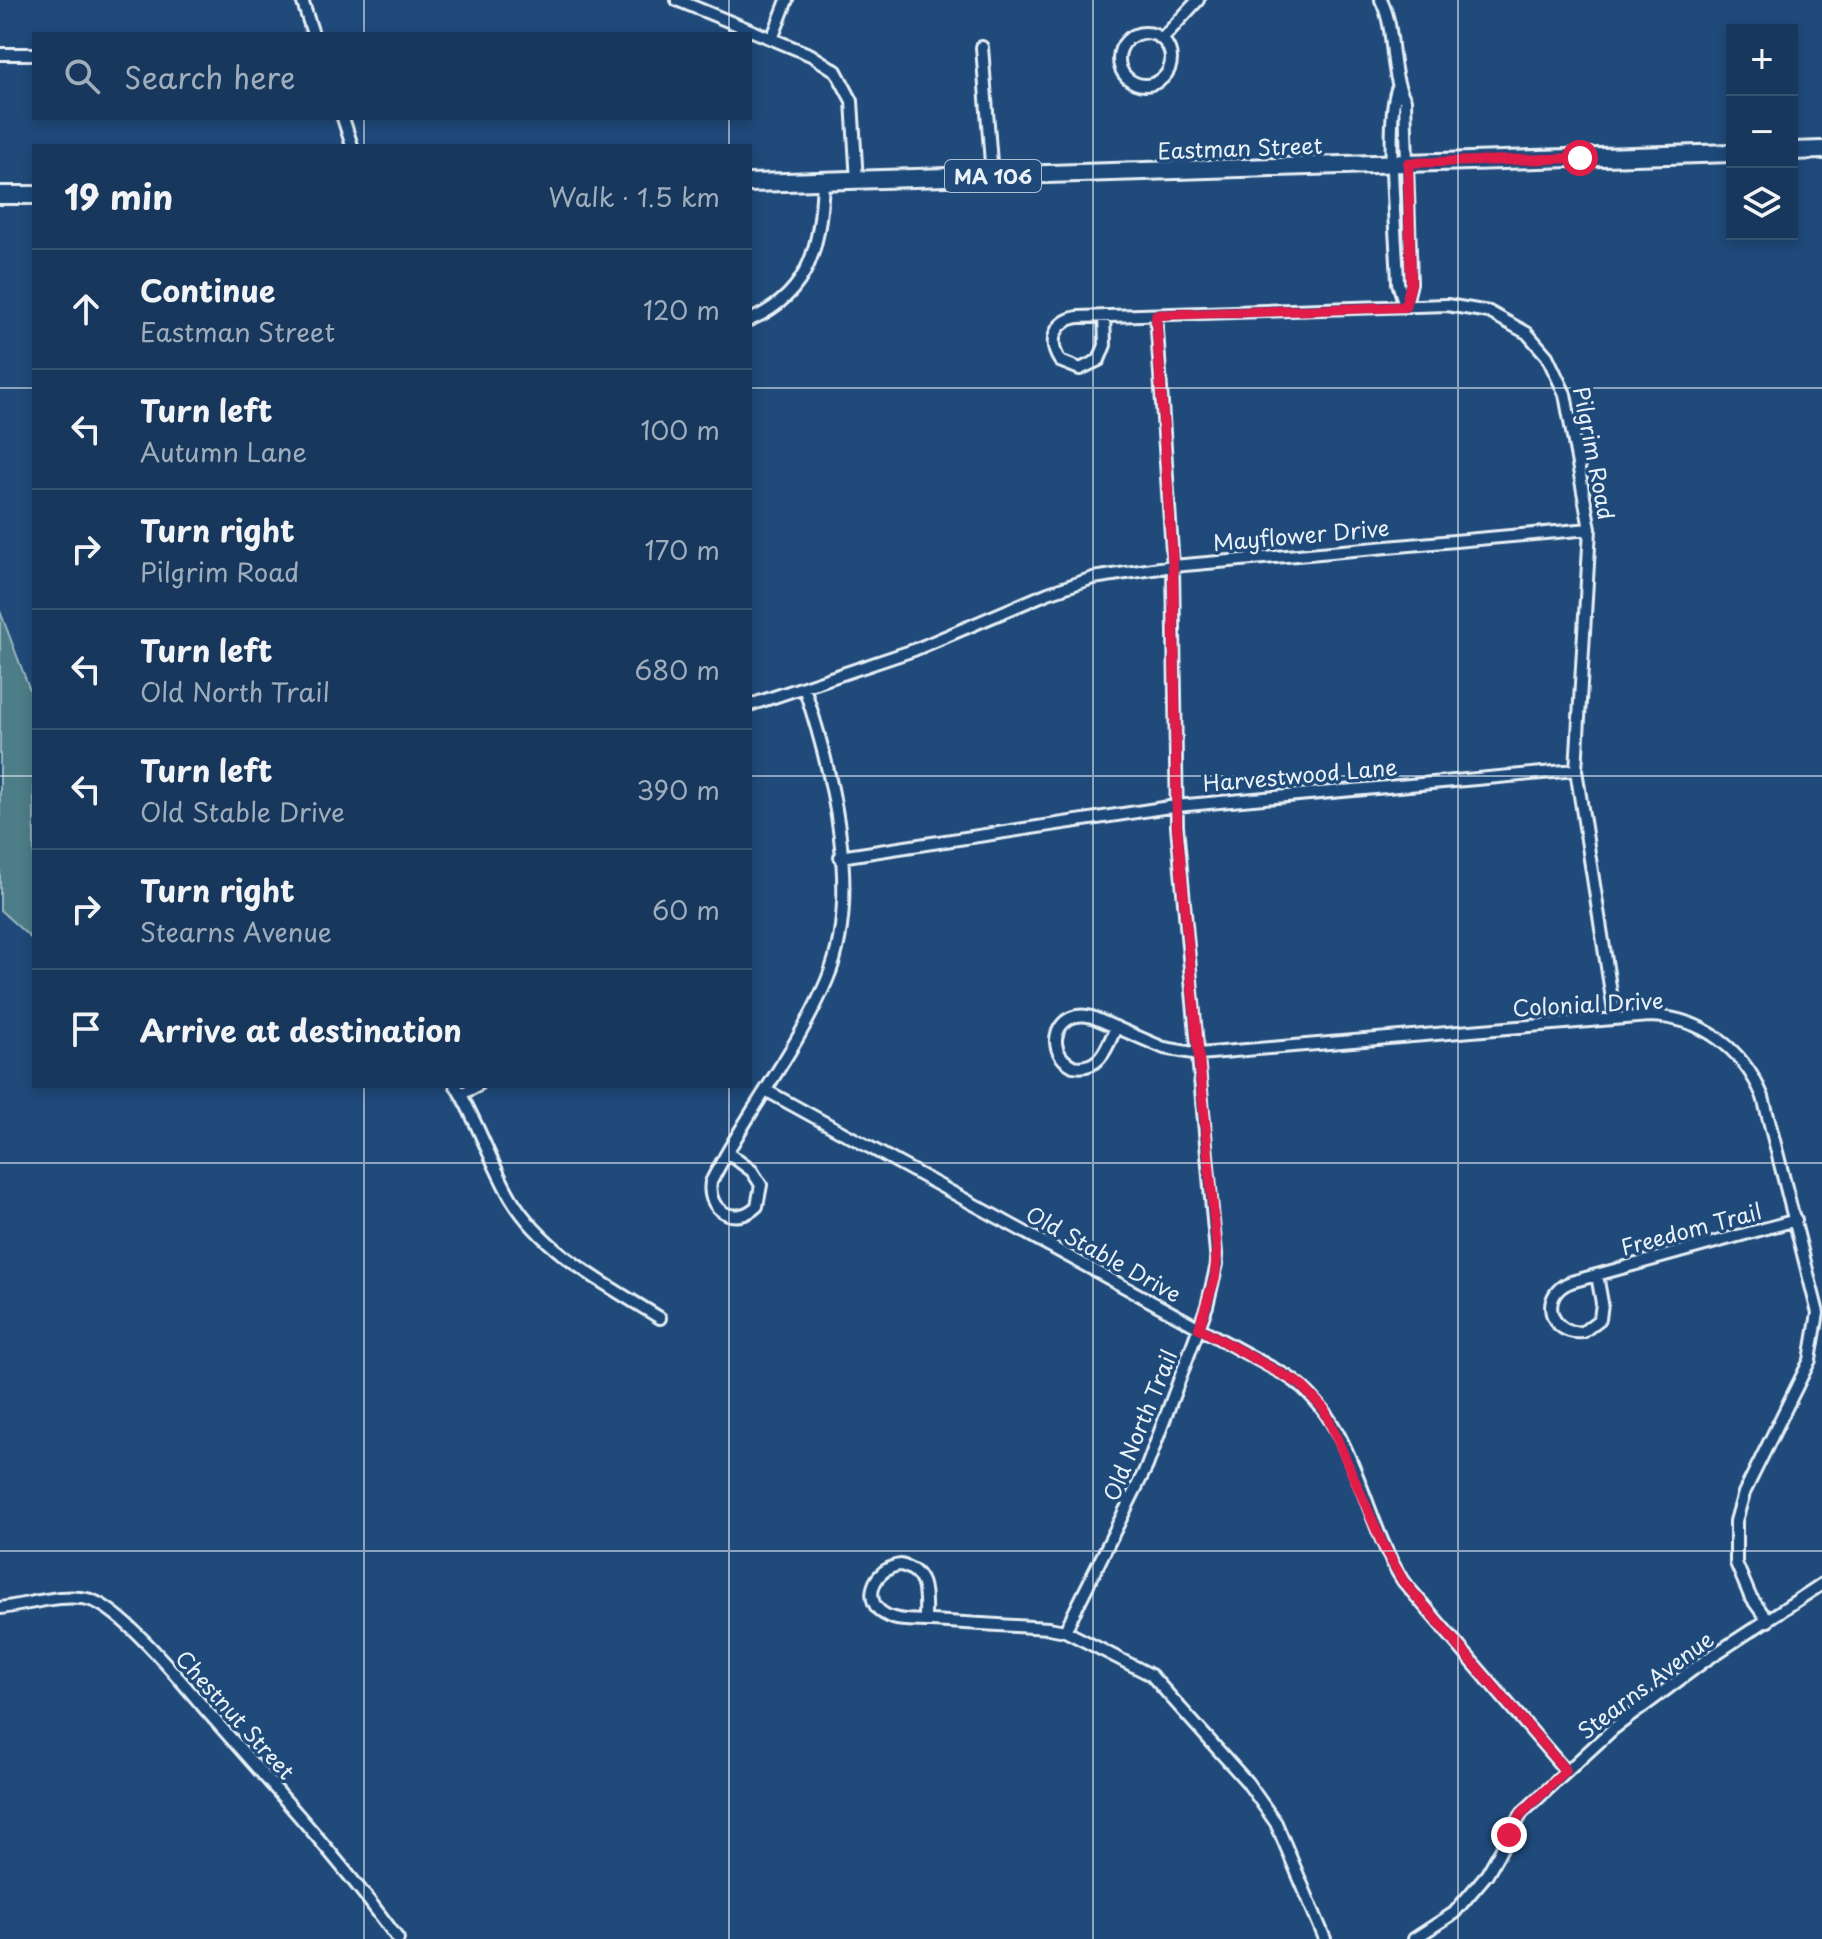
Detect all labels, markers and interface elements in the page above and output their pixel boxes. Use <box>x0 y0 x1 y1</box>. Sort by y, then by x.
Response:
map controls <box>1726 24 1798 240</box>
button: + <box>1726 24 1798 96</box>
search box <box>32 32 752 120</box>
icon: search <box>60 54 104 98</box>
text: Search here <box>124 54 296 99</box>
button: − <box>1726 96 1798 168</box>
street label: Eastman Street <box>1157 128 1323 166</box>
route start <box>1562 140 1598 176</box>
road number: MA 106 <box>945 160 1041 192</box>
button: layers <box>1726 168 1798 240</box>
text: 19 min <box>64 170 173 222</box>
text: Walk · 1.5 km <box>549 177 720 216</box>
text: Continue <box>140 267 275 312</box>
icon: ahead <box>64 287 108 331</box>
text: 120 m <box>643 290 720 329</box>
text: Eastman Street <box>140 312 335 351</box>
street label: Pilgrim Road <box>1566 384 1624 522</box>
text: Turn left <box>140 387 272 432</box>
icon: left <box>64 407 108 451</box>
text: 100 m <box>640 410 720 449</box>
text: Autumn Lane <box>140 432 307 471</box>
text: Turn right <box>140 507 295 552</box>
street label: Mayflower Drive <box>1211 510 1391 558</box>
icon: right <box>64 527 108 571</box>
text: 170 m <box>645 530 720 569</box>
text: Pilgrim Road <box>140 552 299 591</box>
text: Turn left <box>140 627 272 672</box>
icon: left <box>64 647 108 691</box>
text: 680 m <box>635 650 720 689</box>
text: Old North Trail <box>140 672 330 711</box>
text: Turn left <box>140 747 272 792</box>
street label: Harvestwood Lane <box>1201 749 1399 799</box>
icon: left <box>64 767 108 811</box>
text: 390 m <box>636 770 720 809</box>
text: Old Stable Drive <box>140 792 345 831</box>
text: Turn right <box>140 867 295 912</box>
icon: right <box>64 887 108 931</box>
text: 60 m <box>652 890 720 929</box>
text: Stearns Avenue <box>140 912 332 951</box>
street label: Colonial Drive <box>1512 983 1664 1023</box>
icon: arrive <box>64 1007 108 1051</box>
text: Arrive at destination <box>140 1007 462 1052</box>
street label: Freedom Trail <box>1617 1193 1765 1263</box>
street label: Old Stable Drive <box>1020 1197 1188 1309</box>
street label: Old North Trail <box>1094 1344 1184 1506</box>
street label: Stearns Avenue <box>1570 1622 1720 1746</box>
street label: Chestnut Street <box>169 1642 303 1786</box>
route end <box>1491 1817 1527 1853</box>

